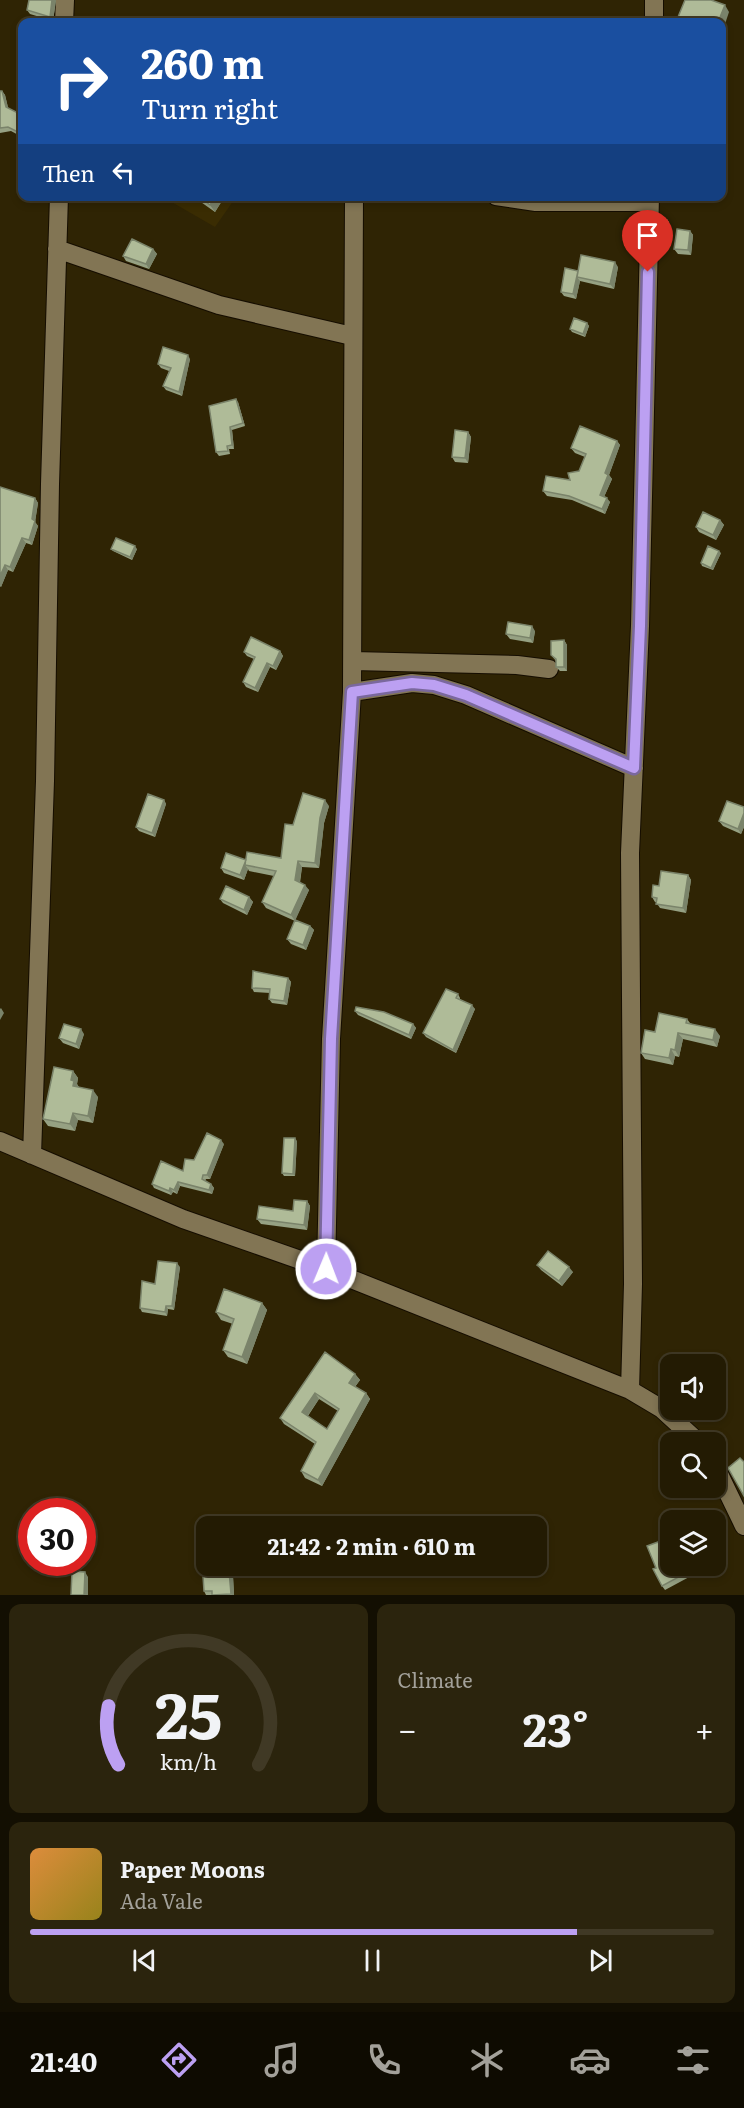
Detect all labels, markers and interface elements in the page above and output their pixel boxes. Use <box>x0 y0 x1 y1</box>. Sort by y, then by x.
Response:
text: 260 m <box>141 30 264 92</box>
icon: right <box>42 42 120 120</box>
text: Turn right <box>141 87 278 127</box>
text: Then <box>42 156 95 189</box>
icon: left <box>107 156 140 189</box>
pin <box>622 210 673 272</box>
icon: arrive <box>631 219 664 252</box>
position arrow <box>294 1237 358 1301</box>
map controls <box>660 1354 726 1576</box>
button: sound <box>660 1354 726 1420</box>
button: search <box>660 1432 726 1498</box>
speed limit sign: 30 <box>18 1498 96 1576</box>
button: layers <box>660 1510 726 1576</box>
text: 21:42 · 2 min · 610 m <box>267 1529 476 1562</box>
text: Climate <box>398 1664 473 1694</box>
text: 25 <box>155 1666 222 1758</box>
text: 23° <box>523 1694 589 1761</box>
text: − <box>398 1703 417 1752</box>
text: + <box>695 1703 714 1752</box>
text: km/h <box>160 1746 217 1778</box>
text: Paper Moons <box>120 1852 265 1885</box>
text: Ada Vale <box>120 1885 203 1915</box>
icon: previous <box>128 1944 161 1977</box>
icon: pause <box>356 1944 389 1977</box>
icon: next <box>584 1944 617 1977</box>
icon: directions <box>158 2039 200 2081</box>
icon: music <box>261 2039 303 2081</box>
icon: phone <box>363 2039 405 2081</box>
icon: climate <box>466 2039 508 2081</box>
icon: car <box>569 2039 611 2081</box>
icon: filters <box>672 2039 714 2081</box>
text: 21:40 <box>30 2040 97 2080</box>

